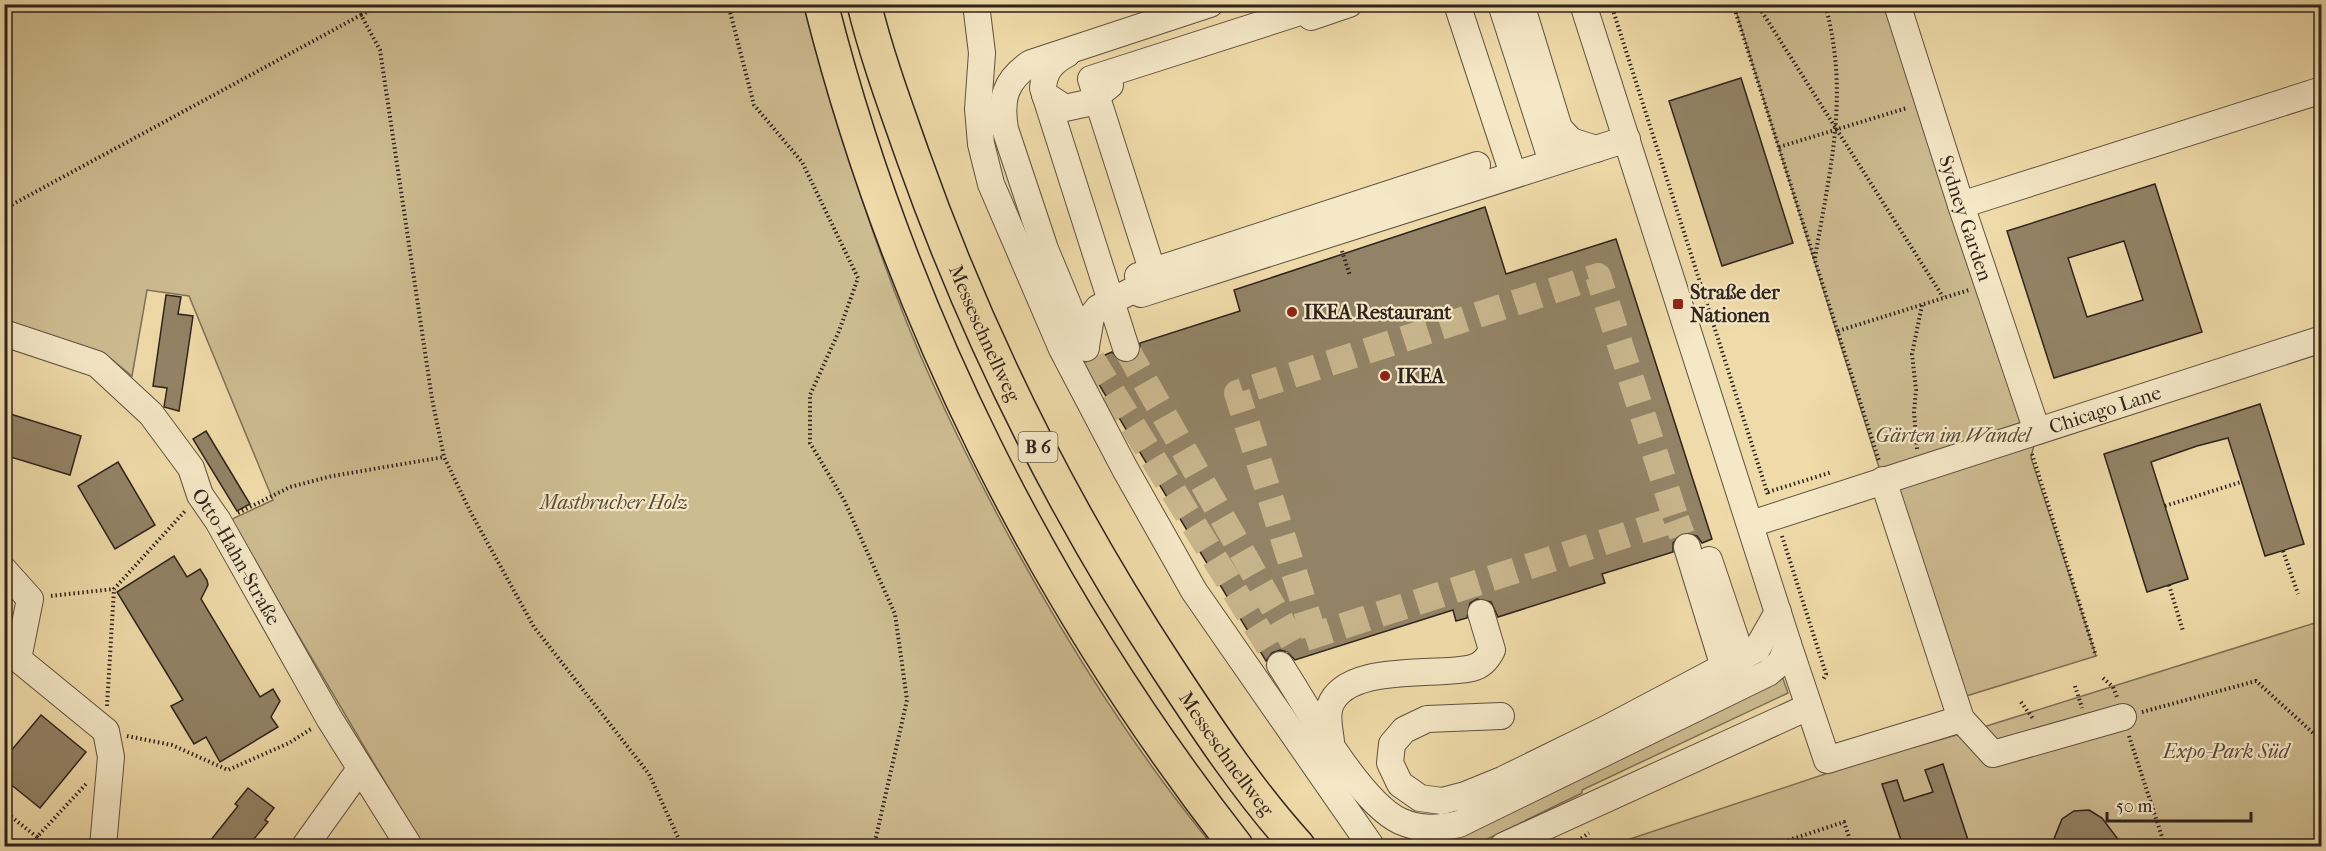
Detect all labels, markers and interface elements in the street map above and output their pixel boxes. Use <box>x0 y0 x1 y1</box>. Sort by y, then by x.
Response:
street label: Sydney Garden <box>1934 153 1997 285</box>
street label: Messeschnellweg <box>944 262 1025 406</box>
place label: Straße der Nationen <box>1690 281 1780 327</box>
marker: Straße der Nationen <box>1671 297 1685 311</box>
place label: IKEA Restaurant <box>1304 301 1452 324</box>
marker: IKEA Restaurant <box>1285 305 1299 319</box>
place label: IKEA <box>1397 365 1446 388</box>
marker: IKEA <box>1378 369 1392 383</box>
street label: Chicago Lane <box>2046 381 2164 439</box>
park label: Gärten im Wandel <box>1876 424 2033 447</box>
road number: B 6 <box>1018 432 1058 462</box>
street label: Otto-Hahn-Straße <box>187 484 285 629</box>
park label: Mastbrucher Holz <box>538 491 688 514</box>
street label: Messeschnellweg <box>1174 687 1279 821</box>
park label: Expo-Park Süd <box>2162 740 2292 763</box>
scale bar <box>2107 785 2251 823</box>
text: 50 m <box>2116 796 2153 817</box>

